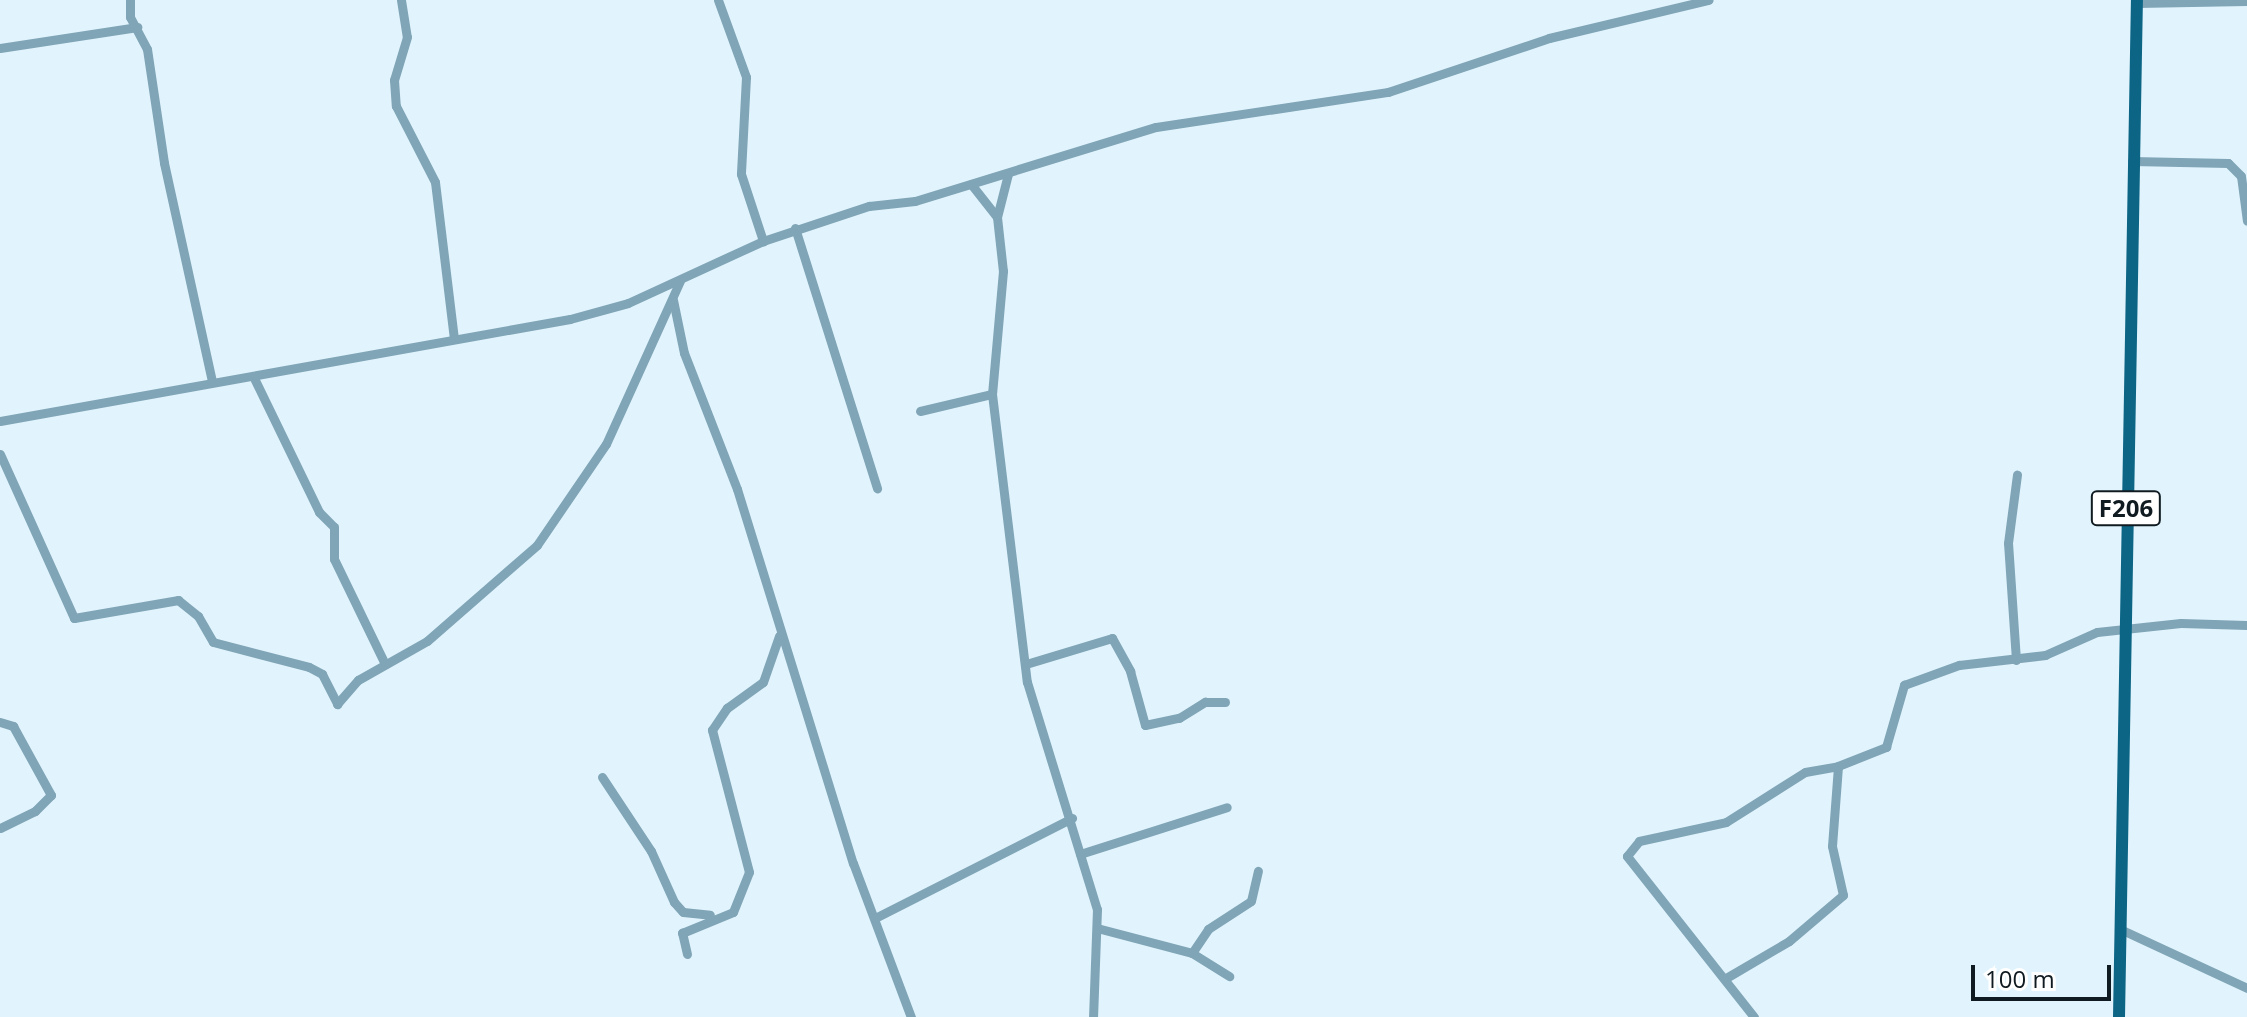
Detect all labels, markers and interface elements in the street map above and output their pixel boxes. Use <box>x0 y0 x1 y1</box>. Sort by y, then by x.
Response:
road number: F206 <box>2090 488 2162 528</box>
scale bar <box>1975 949 2115 999</box>
text: 100 m <box>1985 962 2055 995</box>

